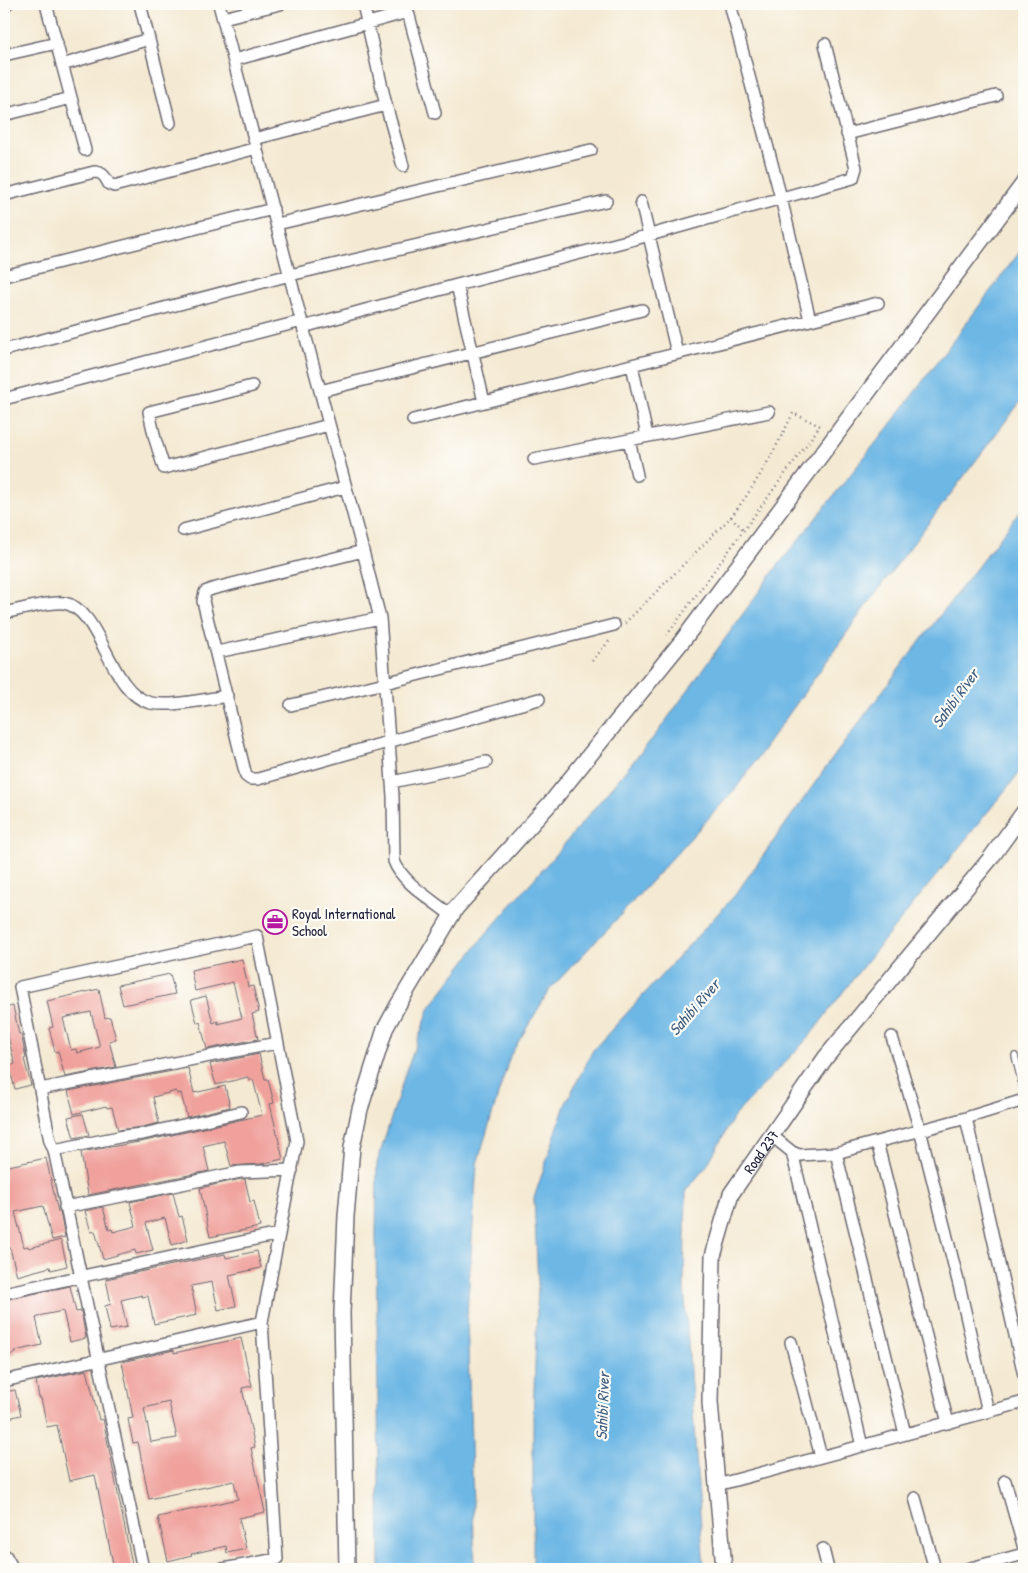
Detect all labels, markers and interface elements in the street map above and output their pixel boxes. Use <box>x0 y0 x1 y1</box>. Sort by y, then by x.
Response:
water label: Sahibi River <box>926 663 985 732</box>
place label: Royal International School <box>292 903 396 941</box>
office icon: Royal International School <box>262 909 288 935</box>
water label: Sahibi River <box>664 973 726 1040</box>
street label: Road 237 <box>738 1125 783 1178</box>
water label: Sahibi River <box>590 1370 614 1440</box>

